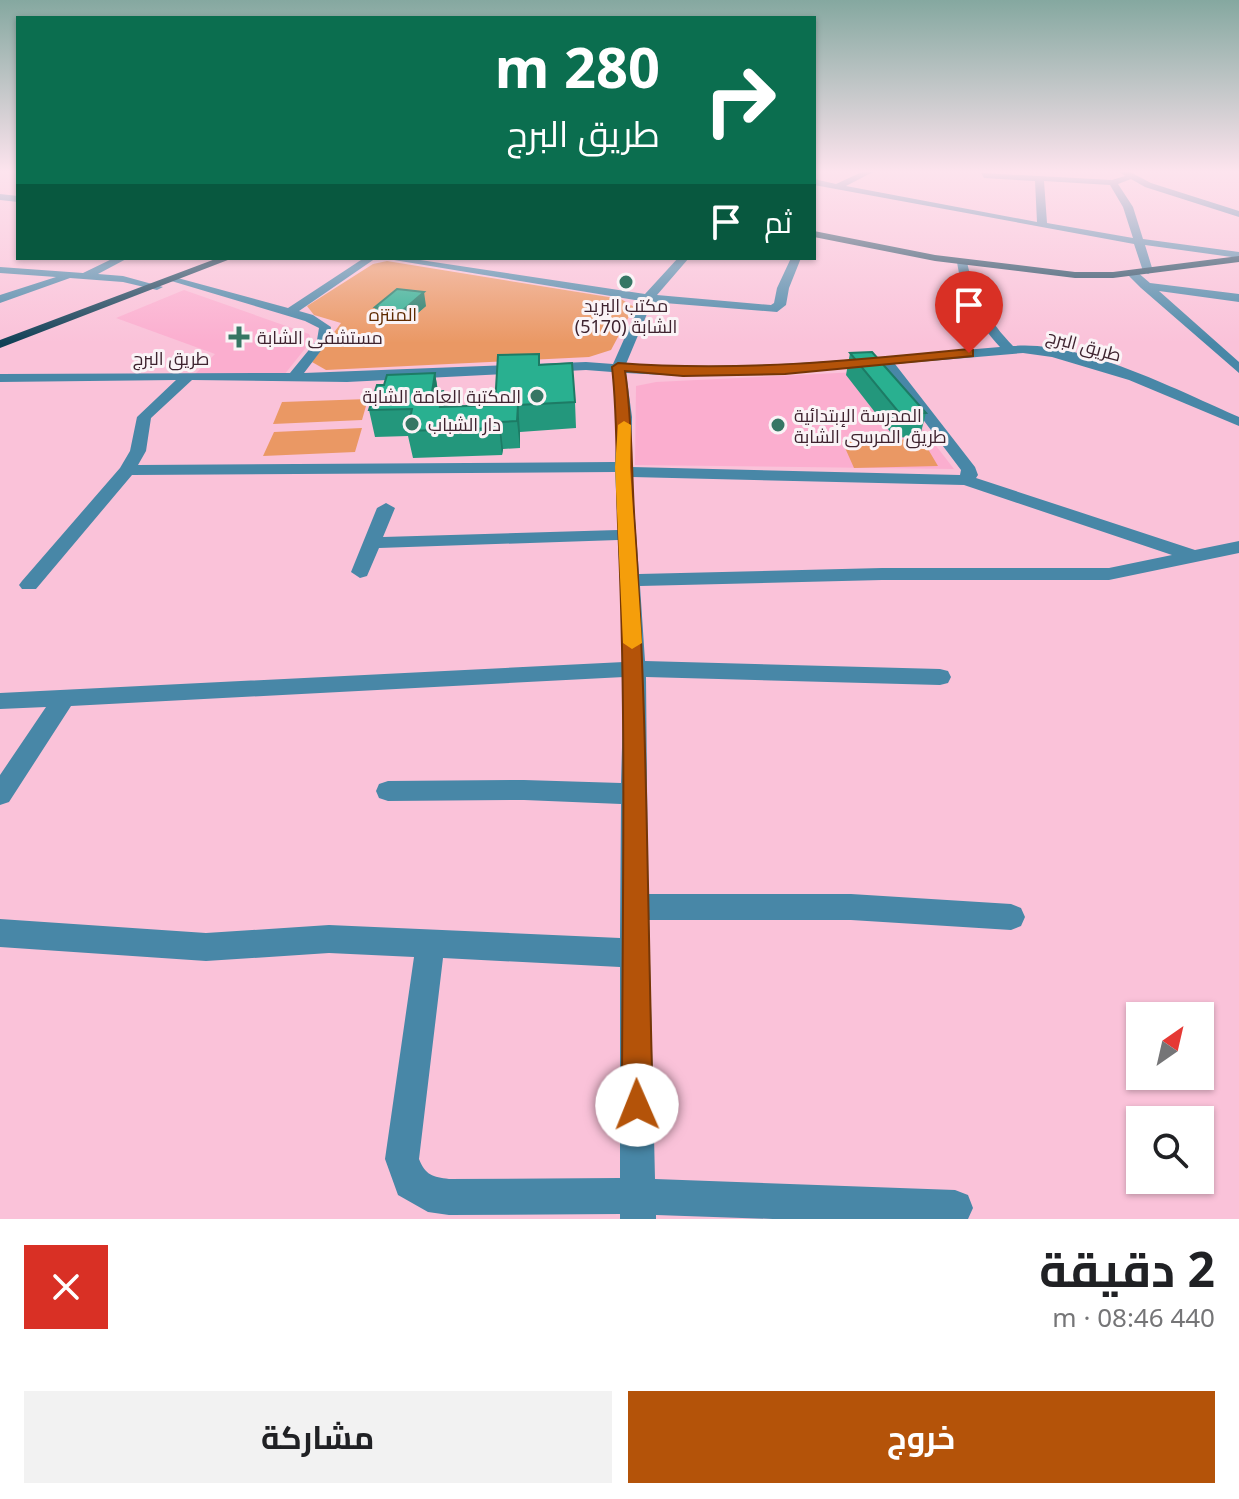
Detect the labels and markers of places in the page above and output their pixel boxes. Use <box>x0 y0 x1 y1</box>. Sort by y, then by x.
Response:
pin <box>935 271 1003 353</box>
marker: مكتب البريد الشابة (5170) <box>617 273 635 291</box>
place label: مكتب البريد الشابة (5170) <box>575 293 677 338</box>
place label: مستشفى الشابة <box>257 325 383 349</box>
marker: مستشفى الشابة <box>228 326 250 348</box>
place label: المكتبة العامة الشابة <box>363 384 521 408</box>
marker: المكتبة العامة الشابة <box>528 387 546 405</box>
place label: المدرسة الإبتدائية طريق المرسى الشابة <box>794 403 947 449</box>
place label: دار الشباب <box>428 412 501 436</box>
marker: دار الشباب <box>403 415 421 433</box>
marker: المدرسة الإبتدائية طريق المرسى الشابة <box>769 416 787 434</box>

